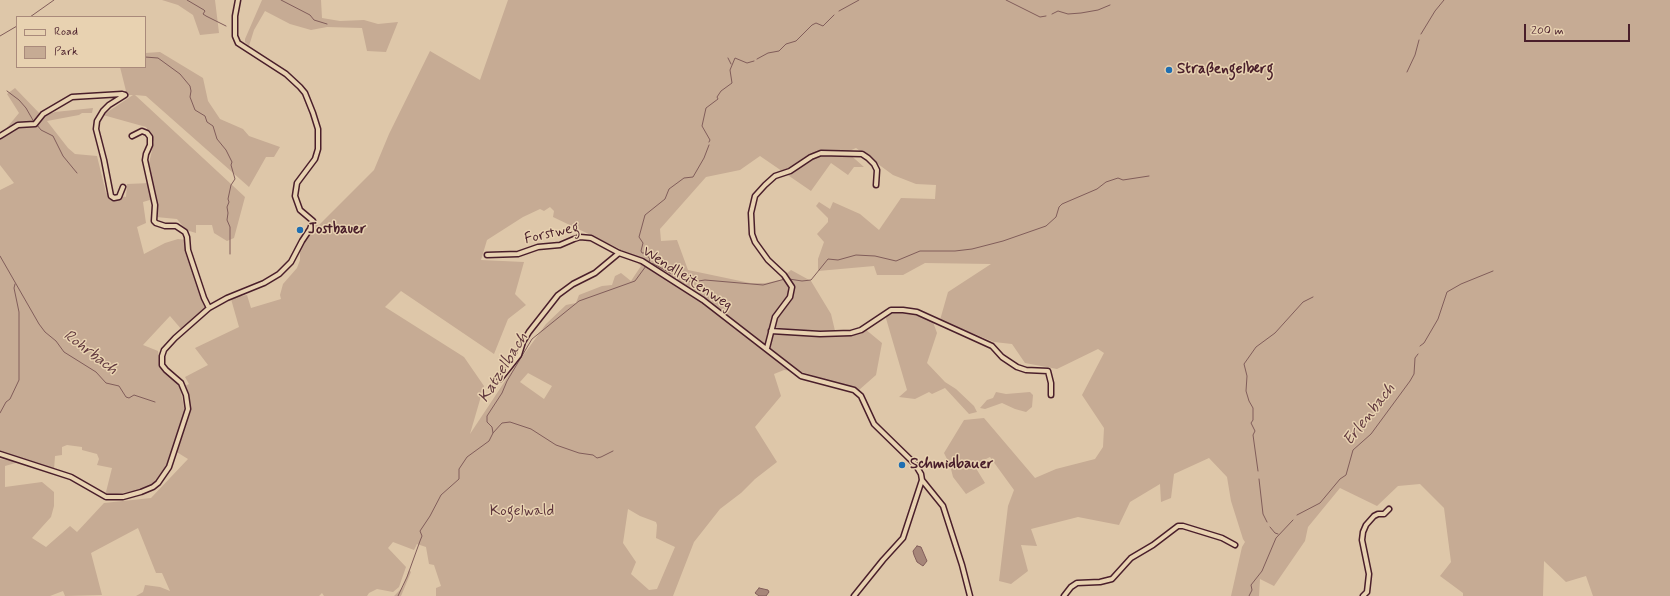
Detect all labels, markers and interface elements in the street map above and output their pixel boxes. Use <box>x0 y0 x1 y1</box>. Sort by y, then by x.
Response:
legend <box>16 16 146 68</box>
scale bar <box>1526 16 1632 42</box>
text: 200 m <box>1531 23 1564 39</box>
text: Road <box>54 24 78 40</box>
text: Park <box>54 44 78 60</box>
place label: Straßengelberg <box>1177 61 1273 79</box>
marker: Straßengelberg <box>1164 65 1174 75</box>
street label: Forstweg <box>523 219 581 249</box>
place label: Jostbauer <box>308 221 366 239</box>
marker: Jostbauer <box>295 225 305 235</box>
street label: Wendlleitenweg <box>639 243 735 315</box>
water label: Rohrbach <box>59 326 121 380</box>
water label: Katzelbach <box>475 329 533 407</box>
water label: Erlenbach <box>1340 380 1400 450</box>
place label: Schmidbauer <box>910 456 993 474</box>
marker: Schmidbauer <box>897 460 907 470</box>
park label: Kogelwald <box>490 503 554 521</box>

